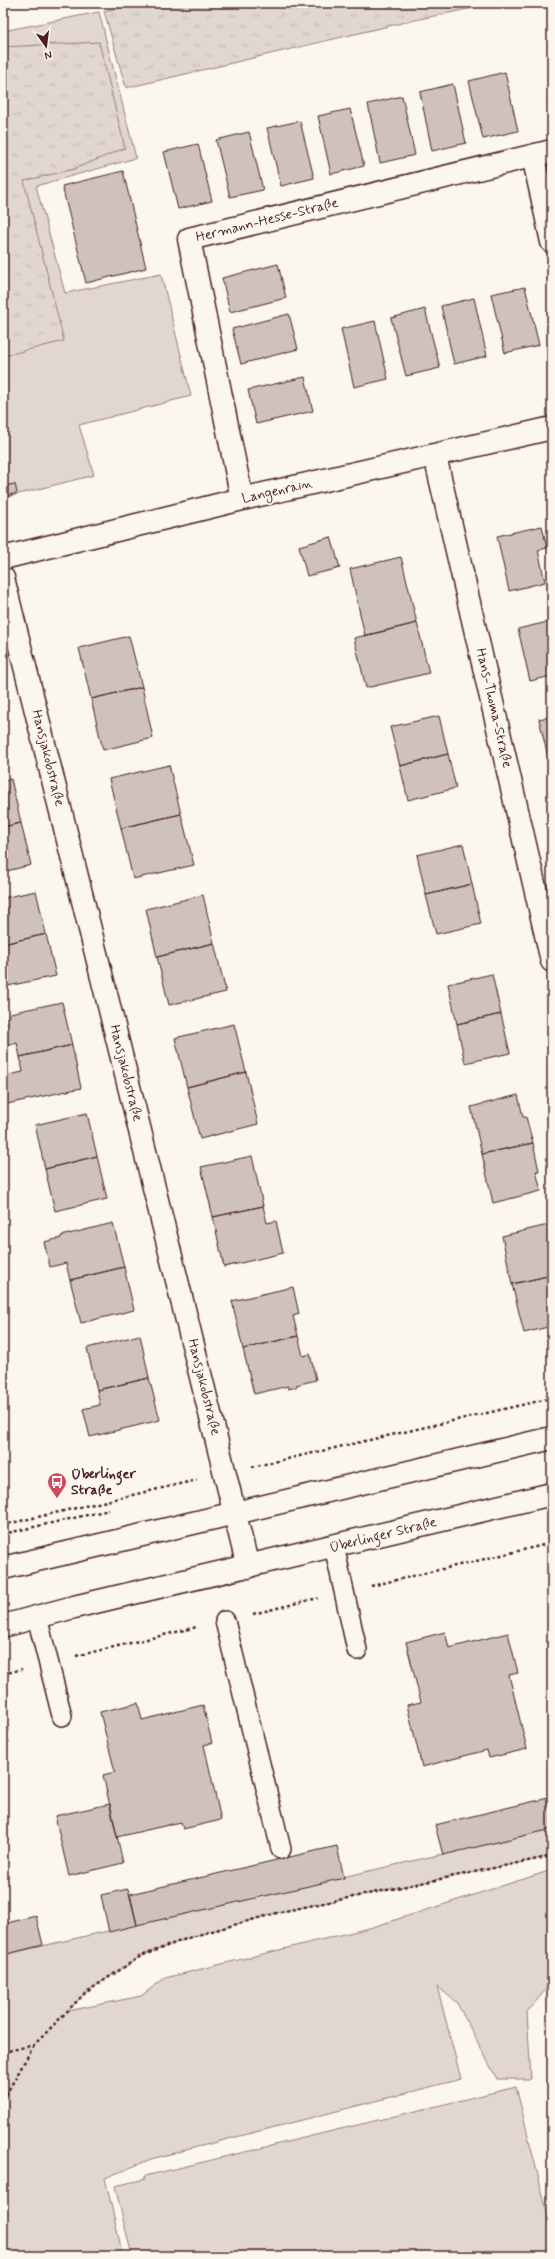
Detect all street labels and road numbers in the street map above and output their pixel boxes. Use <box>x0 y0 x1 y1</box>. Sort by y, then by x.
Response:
street label: Hermann-Hesse-Straße <box>194 194 340 246</box>
street label: Langenrain <box>240 474 314 509</box>
street label: Hans-Thoma-Straße <box>471 646 517 770</box>
street label: Hansjakobstraße <box>27 708 69 808</box>
street label: Hansjakobstraße <box>105 1023 147 1123</box>
street label: Hansjakobstraße <box>183 1337 225 1437</box>
street label: Überlinger Straße <box>327 1513 439 1559</box>

